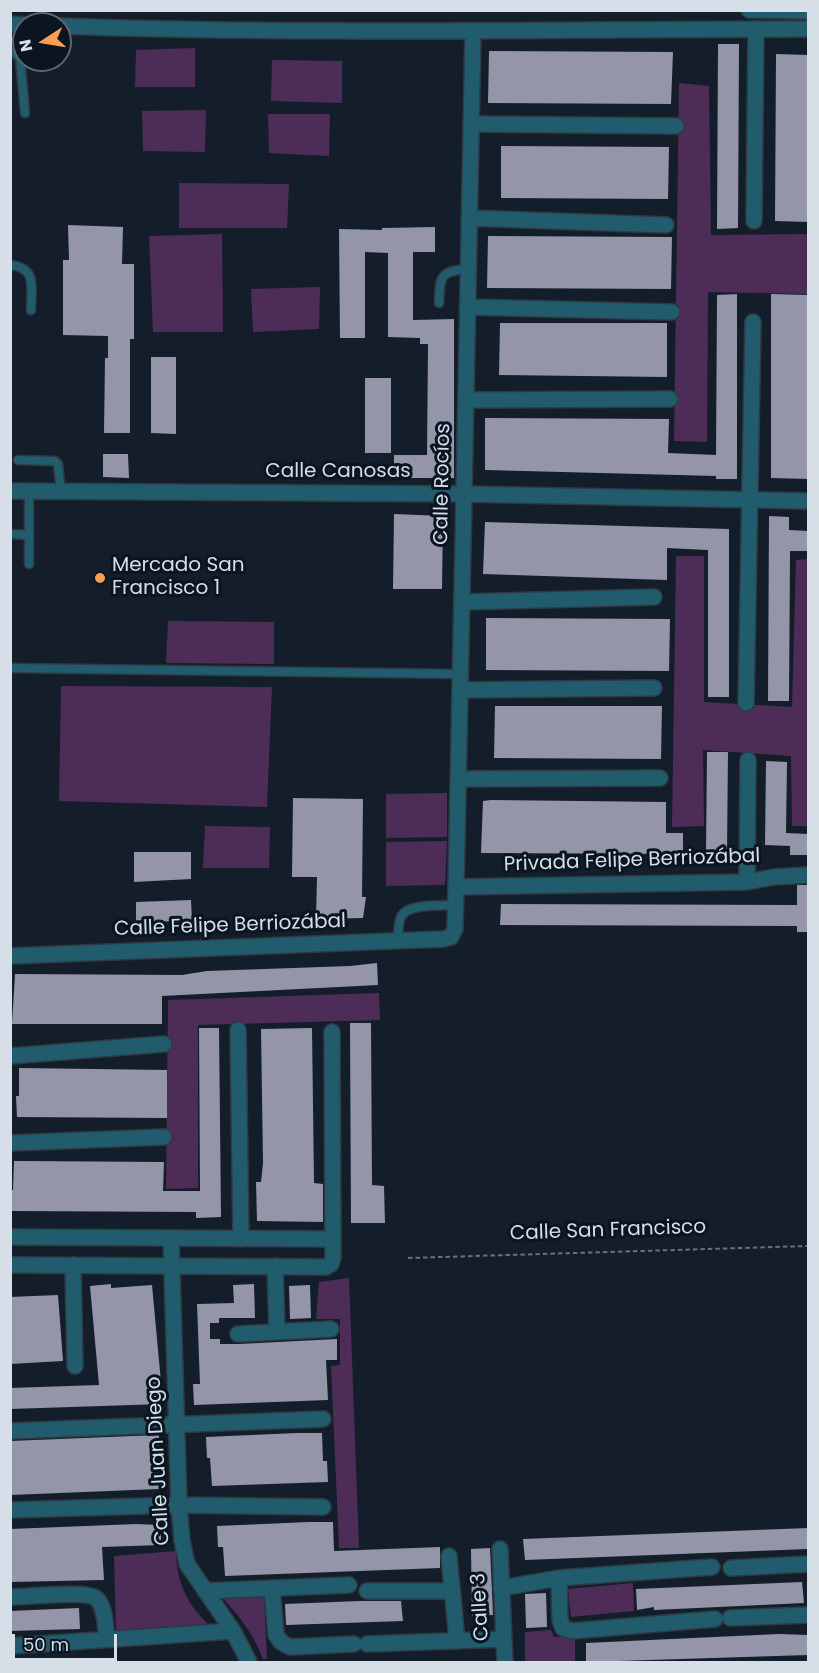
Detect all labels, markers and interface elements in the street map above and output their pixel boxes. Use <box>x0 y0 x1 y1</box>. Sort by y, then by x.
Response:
north arrow <box>12 12 72 72</box>
text: N <box>13 37 38 54</box>
street label: Calle Rocíos <box>430 423 456 545</box>
street label: Calle Canosas <box>265 460 411 484</box>
place label: Mercado San Francisco 1 <box>112 554 244 601</box>
marker: Mercado San Francisco 1 <box>93 571 107 585</box>
street label: Privada Felipe Berriozábal <box>503 845 761 877</box>
street label: Calle Felipe Berriozábal <box>114 910 346 942</box>
street label: Calle San Francisco <box>510 1216 706 1246</box>
street label: Calle Juan Diego <box>143 1376 175 1546</box>
street label: Calle 3 <box>467 1572 495 1642</box>
scale bar <box>15 1622 120 1660</box>
text: 50 m <box>23 1632 69 1657</box>

